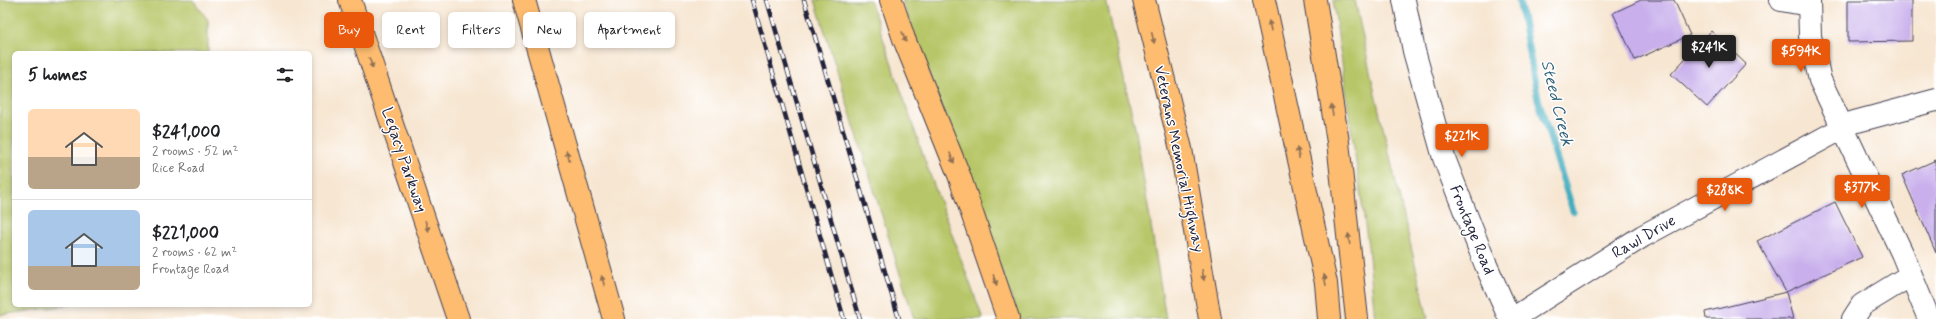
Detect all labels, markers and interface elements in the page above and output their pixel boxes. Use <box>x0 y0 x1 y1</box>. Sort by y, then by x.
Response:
chip: Buy <box>324 12 374 48</box>
chip: Rent <box>382 12 440 48</box>
chip: Filters <box>448 12 515 48</box>
chip: New <box>523 12 576 48</box>
chip: Apartment <box>584 12 675 48</box>
one-way arrow <box>1267 20 1273 32</box>
one-way arrow <box>901 31 907 43</box>
one-way arrow <box>1151 32 1157 44</box>
pin: $241K <box>1681 35 1737 69</box>
text: $241K <box>1691 39 1727 56</box>
pin: $594K <box>1773 39 1829 73</box>
text: $594K <box>1781 43 1821 60</box>
one-way arrow <box>369 58 375 70</box>
water label: Steed Creek <box>1536 58 1578 149</box>
text: 5 homes <box>28 64 87 86</box>
icon: filters <box>274 64 296 86</box>
street label: Veterans Memorial Highway <box>1148 64 1209 255</box>
one-way arrow <box>1329 103 1335 116</box>
street label: Legacy Parkway <box>375 105 432 216</box>
text: $241,000 <box>152 121 220 143</box>
pin: $221K <box>1434 124 1490 158</box>
icon: home <box>60 125 108 173</box>
text: $221K <box>1444 128 1480 145</box>
text: 2 rooms · 52 m² <box>152 143 238 160</box>
one-way arrow <box>1294 147 1300 159</box>
one-way arrow <box>565 150 571 162</box>
one-way arrow <box>949 152 955 164</box>
text: Rice Road <box>152 160 204 177</box>
pin: $377K <box>1834 175 1890 209</box>
pin: $288K <box>1697 178 1753 212</box>
text: $377K <box>1844 179 1880 196</box>
street label: Frontage Road <box>1444 182 1499 278</box>
text: $288K <box>1706 182 1744 199</box>
street label: Rawl Drive <box>1608 210 1680 264</box>
one-way arrow <box>424 221 430 233</box>
text: $221,000 <box>152 222 219 244</box>
icon: home <box>60 226 108 274</box>
one-way arrow <box>1345 232 1352 245</box>
text: 2 rooms · 62 m² <box>152 244 237 261</box>
text: Frontage Road <box>152 261 229 278</box>
one-way arrow <box>1200 269 1206 281</box>
one-way arrow <box>1322 274 1328 286</box>
one-way arrow <box>600 275 606 287</box>
one-way arrow <box>992 275 998 287</box>

